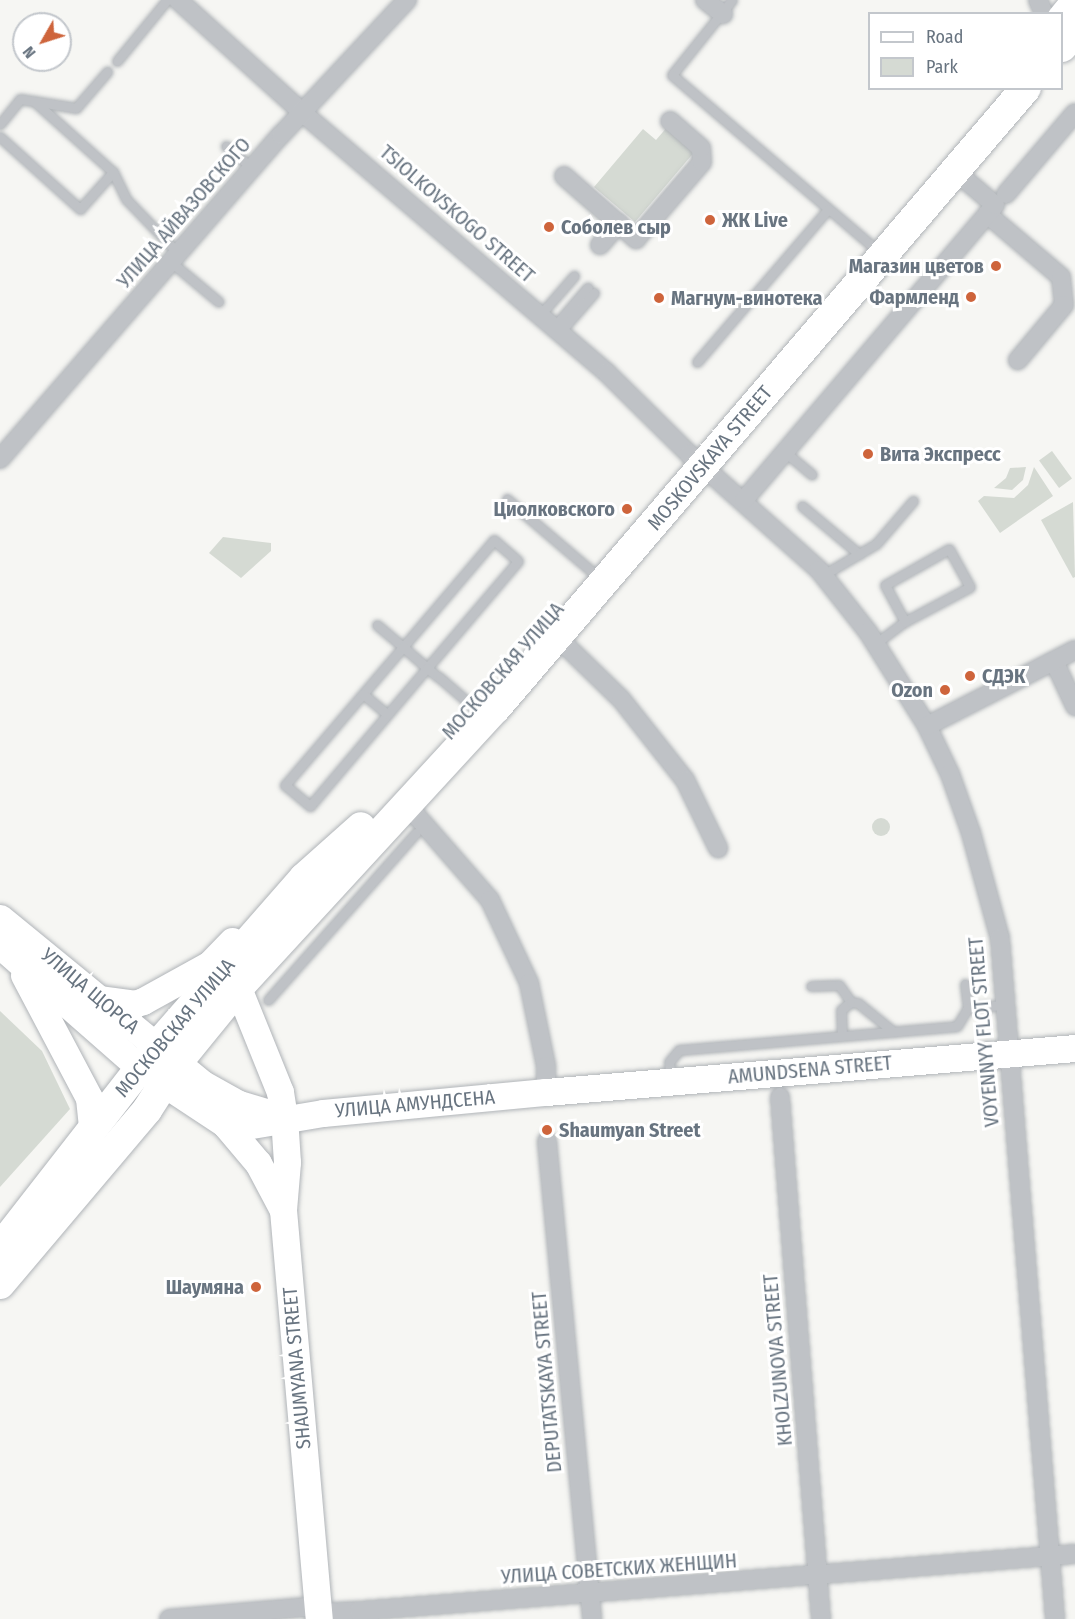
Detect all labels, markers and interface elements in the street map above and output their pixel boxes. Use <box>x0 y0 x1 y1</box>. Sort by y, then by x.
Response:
north arrow <box>12 12 72 72</box>
legend <box>868 12 1063 90</box>
text: Road <box>926 26 963 48</box>
text: N <box>19 43 40 62</box>
text: Park <box>926 56 958 78</box>
street label: УЛИЦА АЙВАЗОВСКОГО <box>112 133 256 293</box>
street label: TSIOLKOVSKOGO STREET <box>375 140 539 288</box>
place label: ЖК Live <box>722 208 788 232</box>
marker: ЖК Live <box>703 213 717 227</box>
place label: Соболев сыр <box>561 215 671 239</box>
marker: Соболев сыр <box>542 220 556 234</box>
place label: Магазин цветов <box>849 254 984 278</box>
marker: Магазин цветов <box>989 259 1003 273</box>
place label: Фармленд <box>870 285 959 309</box>
place label: Магнум-винотека <box>671 286 823 310</box>
marker: Фармленд <box>964 290 978 304</box>
marker: Магнум-винотека <box>652 291 666 305</box>
street label: MOSKOVSKAYA STREET <box>643 381 777 535</box>
place label: Вита Экспресс <box>880 442 1001 466</box>
marker: Вита Экспресс <box>861 447 875 461</box>
place label: Циолковского <box>493 497 615 521</box>
marker: Циолковского <box>620 502 634 516</box>
street label: МОСКОВСКАЯ УЛИЦА <box>437 598 569 744</box>
place label: СДЭК <box>982 664 1025 688</box>
marker: СДЭК <box>963 669 977 683</box>
place label: Ozon <box>891 678 933 702</box>
marker: Ozon <box>938 683 952 697</box>
street label: VOYENNYY FLOT STREET <box>964 936 1004 1128</box>
street label: УЛИЦА ЩОРСА <box>36 943 144 1039</box>
street label: МОСКОВСКАЯ УЛИЦА <box>110 954 240 1102</box>
street label: AMUNDSENA STREET <box>727 1051 893 1089</box>
street label: УЛИЦА АМУНДСЕНА <box>334 1085 496 1123</box>
place label: Shaumyan Street <box>559 1118 701 1142</box>
marker: Shaumyan Street <box>540 1123 554 1137</box>
street label: KHOLZUNOVA STREET <box>759 1273 797 1447</box>
place label: Шаумяна <box>166 1275 244 1299</box>
marker: Шаумяна <box>249 1280 263 1294</box>
street label: SHAUMYANA STREET <box>278 1286 316 1450</box>
street label: DEPUTATSKAYA STREET <box>527 1290 567 1474</box>
street label: УЛИЦА СОВЕТСКИХ ЖЕНЩИН <box>500 1549 738 1589</box>

